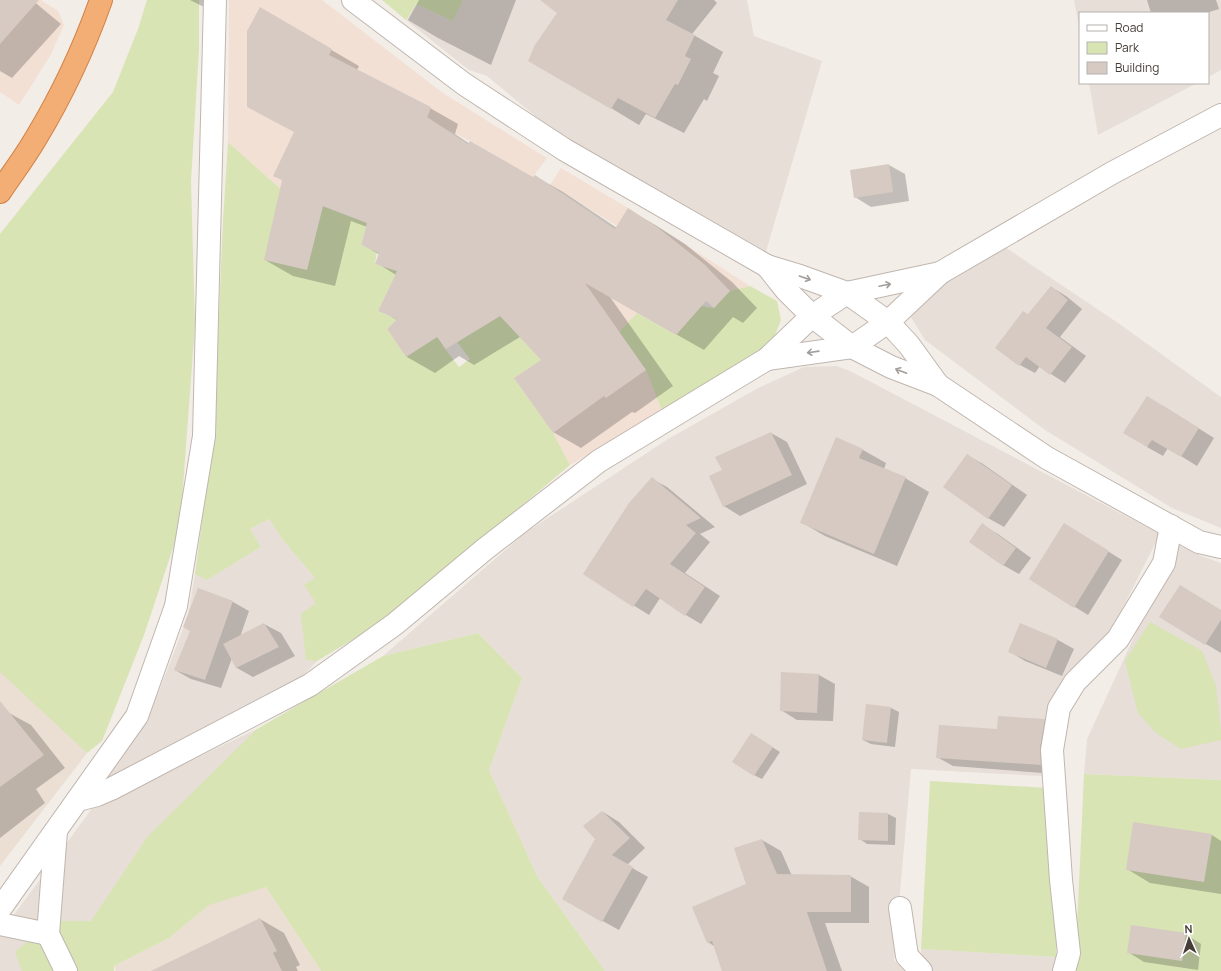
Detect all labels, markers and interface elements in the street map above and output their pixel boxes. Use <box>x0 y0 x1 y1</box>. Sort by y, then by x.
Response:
legend <box>1079 12 1209 84</box>
text: Road <box>1115 19 1143 36</box>
text: Park <box>1115 39 1140 56</box>
text: Building <box>1115 59 1159 76</box>
one-way arrow <box>798 274 810 282</box>
one-way arrow <box>878 280 891 288</box>
one-way arrow <box>807 348 820 356</box>
one-way arrow <box>896 366 908 374</box>
north arrow <box>1169 919 1209 959</box>
text: N <box>1184 921 1193 936</box>

